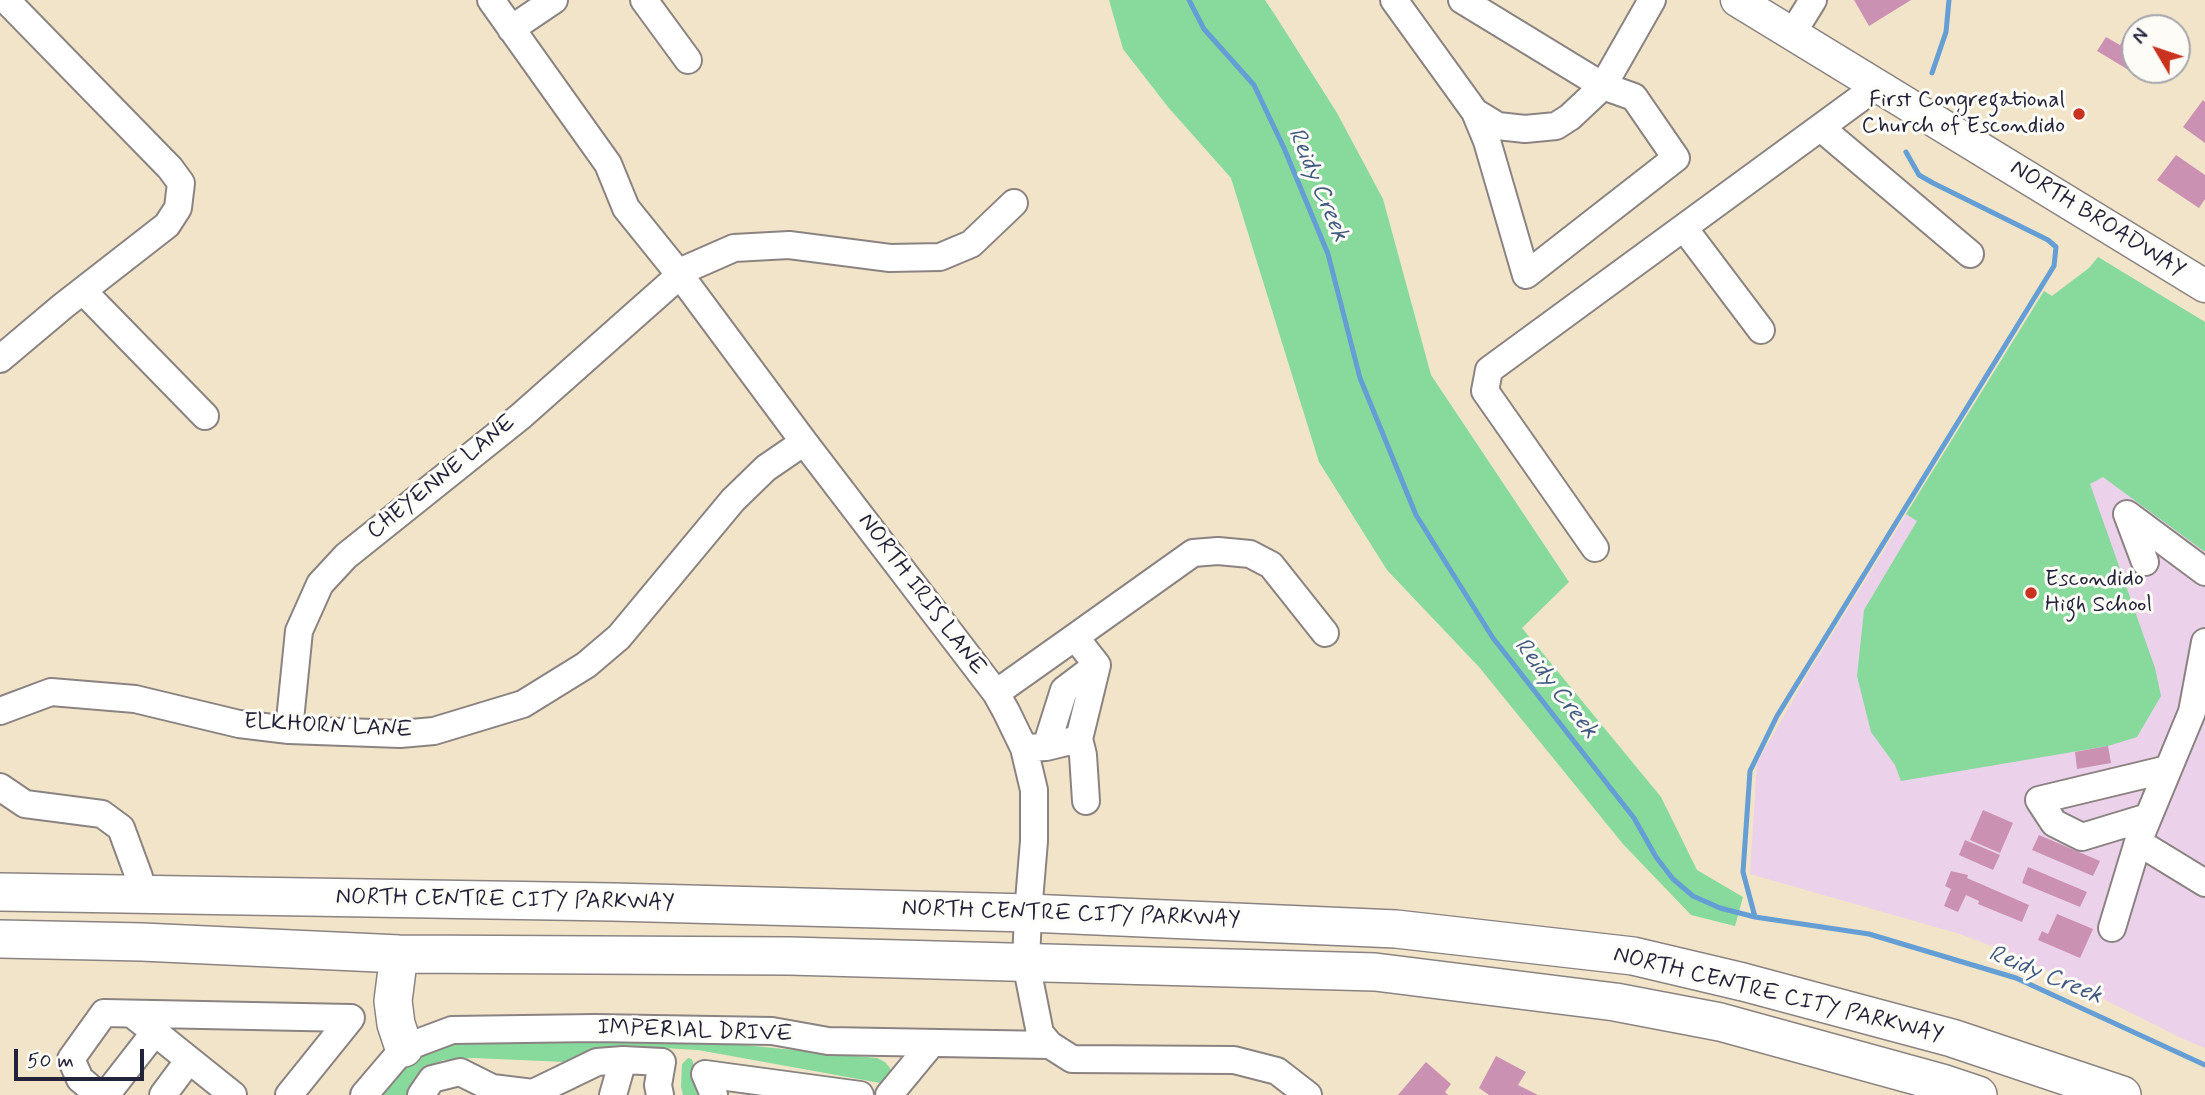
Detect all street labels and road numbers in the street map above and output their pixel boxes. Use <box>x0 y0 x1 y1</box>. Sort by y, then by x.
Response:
street label: NORTH BROADWAY <box>2004 155 2190 285</box>
street label: CHEYENNE LANE <box>362 410 522 546</box>
street label: NORTH IRIS LANE <box>851 508 991 682</box>
street label: ELKHORN LANE <box>243 709 413 745</box>
street label: NORTH CENTRE CITY PARKWAY <box>335 884 675 918</box>
street label: NORTH CENTRE CITY PARKWAY <box>901 895 1241 935</box>
street label: NORTH CENTRE CITY PARKWAY <box>1610 942 1946 1050</box>
street label: IMPERIAL DRIVE <box>597 1015 793 1049</box>

